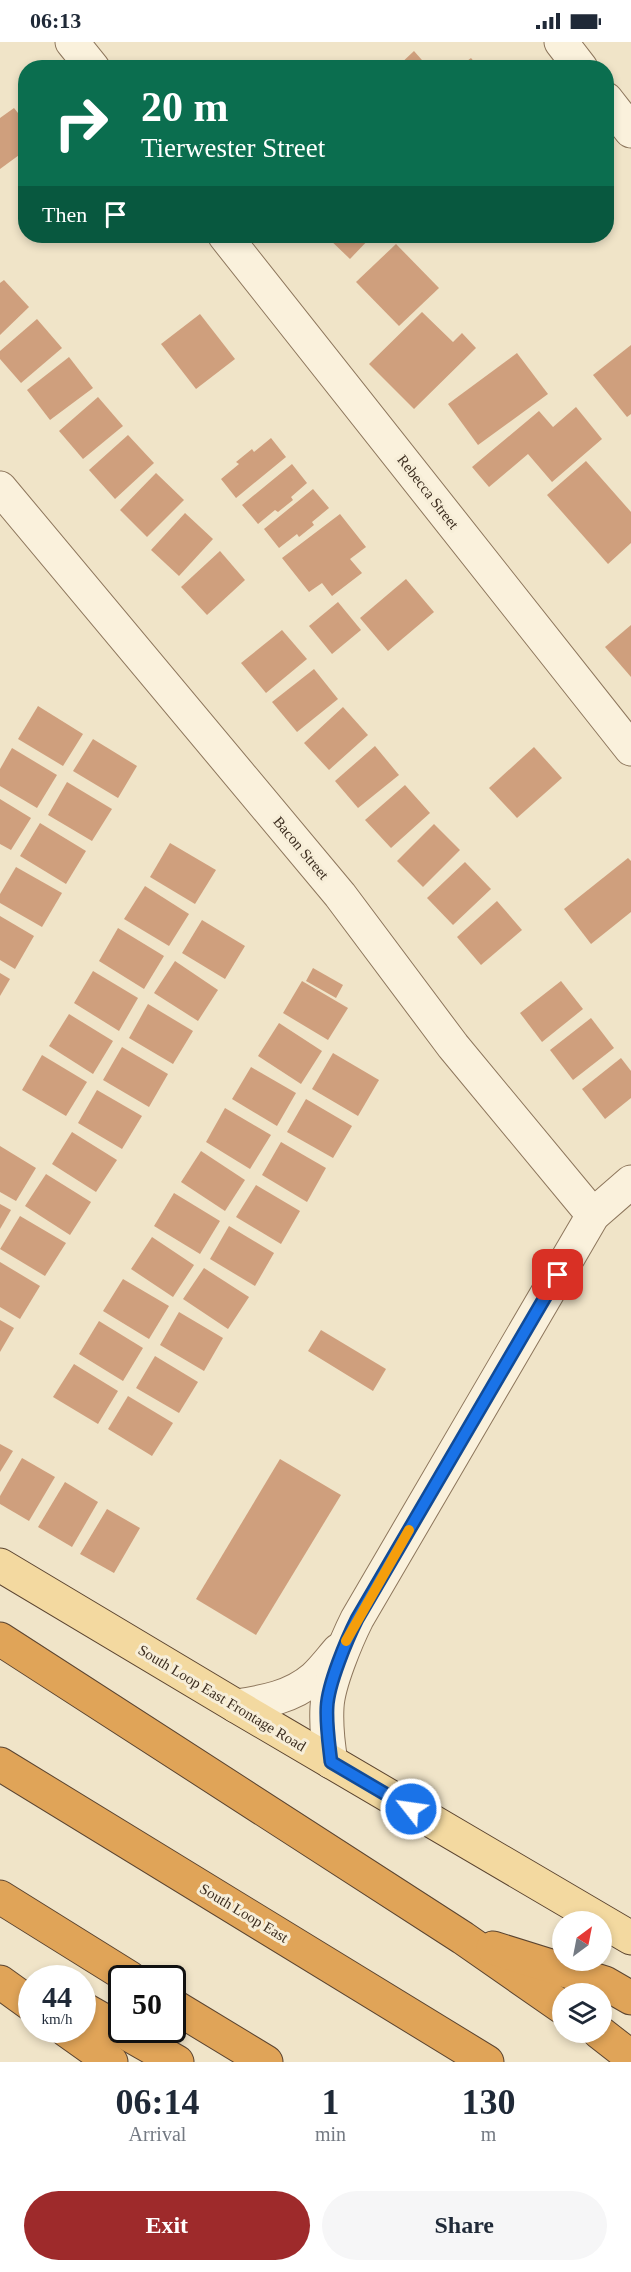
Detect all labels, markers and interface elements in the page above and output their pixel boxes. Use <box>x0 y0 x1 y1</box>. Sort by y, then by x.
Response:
text: 06:13 <box>30 8 81 33</box>
icon: right <box>42 84 120 162</box>
text: 20 m <box>141 84 229 130</box>
text: Tierwester Street <box>141 133 325 163</box>
icon: arrive <box>99 198 132 231</box>
text: Then <box>42 202 87 227</box>
street label: Rebecca Street <box>394 452 462 533</box>
street label: Bacon Street <box>270 813 332 883</box>
pin <box>532 1249 583 1300</box>
icon: arrive <box>541 1258 574 1291</box>
street label: South Loop East Frontage Road <box>135 1642 309 1755</box>
position arrow <box>379 1777 443 1841</box>
street label: South Loop East <box>197 1880 292 1946</box>
north arrow <box>552 1911 612 1971</box>
map controls <box>552 1911 612 2043</box>
speed limit sign: 50 <box>108 1965 186 2043</box>
text: 44 <box>42 1980 72 2013</box>
button: layers <box>552 1983 612 2043</box>
text: km/h <box>42 2011 72 2027</box>
text: 06:14 <box>115 2082 199 2122</box>
text: 1 <box>322 2082 340 2122</box>
text: 130 <box>462 2082 516 2122</box>
text: Arrival <box>129 2123 186 2145</box>
text: min <box>315 2123 346 2145</box>
text: m <box>481 2123 496 2145</box>
button: Exit <box>24 2191 310 2260</box>
button: Share <box>322 2191 607 2260</box>

